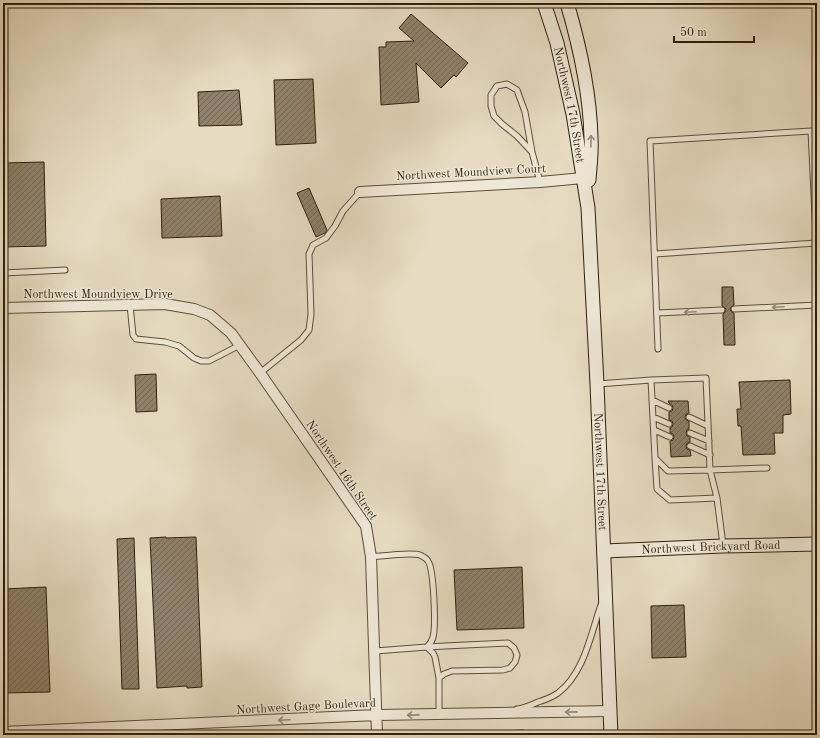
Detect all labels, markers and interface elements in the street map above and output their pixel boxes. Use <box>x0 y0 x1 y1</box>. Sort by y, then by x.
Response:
scale bar <box>674 18 754 44</box>
text: 50 m <box>680 26 707 39</box>
street label: Northwest 17th Street <box>551 46 586 164</box>
one-way arrow <box>587 135 595 148</box>
street label: Northwest Moundview Court <box>396 163 546 183</box>
street label: Northwest Moundview Drive <box>23 289 173 301</box>
one-way arrow <box>772 304 785 311</box>
one-way arrow <box>684 308 697 315</box>
street label: Northwest 17th Street <box>591 413 608 531</box>
street label: Northwest 16th Street <box>303 418 379 523</box>
street label: Northwest Brickyard Road <box>641 540 781 556</box>
street label: Northwest Gage Boulevard <box>236 697 376 717</box>
one-way arrow <box>565 708 578 716</box>
one-way arrow <box>407 711 420 718</box>
one-way arrow <box>278 716 291 723</box>

